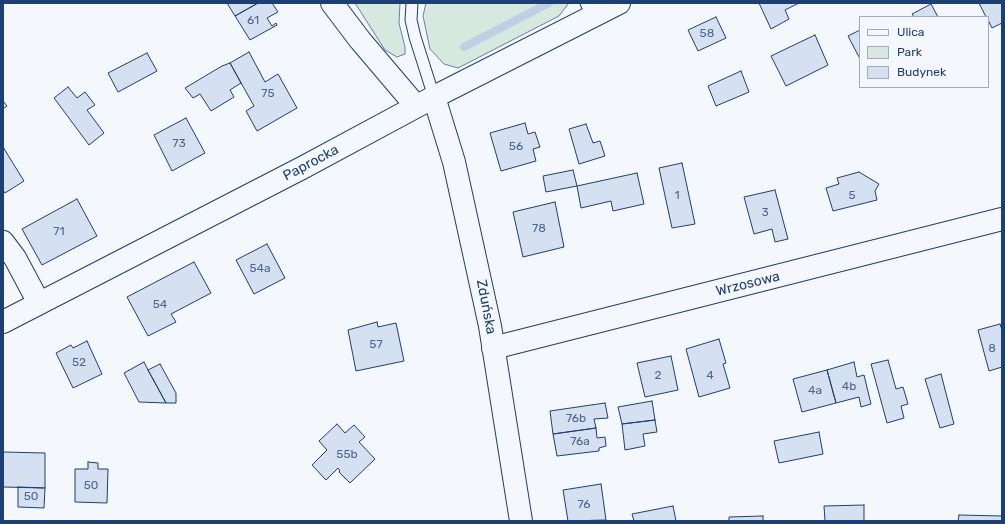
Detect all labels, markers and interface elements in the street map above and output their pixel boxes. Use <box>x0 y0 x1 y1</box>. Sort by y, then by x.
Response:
house number: 61 <box>247 14 259 28</box>
legend <box>859 16 989 88</box>
text: Ulica <box>897 25 924 39</box>
house number: 58 <box>700 27 714 41</box>
text: Park <box>897 45 922 59</box>
text: Budynek <box>897 65 946 79</box>
house number: 75 <box>261 87 275 101</box>
house number: 73 <box>172 137 186 151</box>
house number: 56 <box>509 140 523 154</box>
street label: Paprocka <box>280 141 342 185</box>
house number: 1 <box>674 189 680 203</box>
house number: 5 <box>848 189 856 203</box>
house number: 3 <box>761 206 769 220</box>
house number: 78 <box>532 222 546 236</box>
house number: 71 <box>53 225 65 239</box>
house number: 54a <box>249 262 271 276</box>
street label: Wrzosowa <box>714 268 782 300</box>
street label: Zduńska <box>472 278 500 336</box>
house number: 54 <box>153 298 167 312</box>
house number: 57 <box>369 338 383 352</box>
house number: 8 <box>988 342 996 356</box>
house number: 52 <box>72 356 86 370</box>
house number: 2 <box>654 369 662 383</box>
house number: 4 <box>706 369 714 383</box>
house number: 4b <box>842 380 856 394</box>
house number: 4a <box>808 384 822 398</box>
house number: 76b <box>566 412 586 426</box>
house number: 76a <box>570 435 590 449</box>
house number: 55b <box>336 448 358 462</box>
house number: 50 <box>84 479 98 493</box>
house number: 50 <box>24 490 38 504</box>
house number: 76 <box>577 498 591 512</box>

